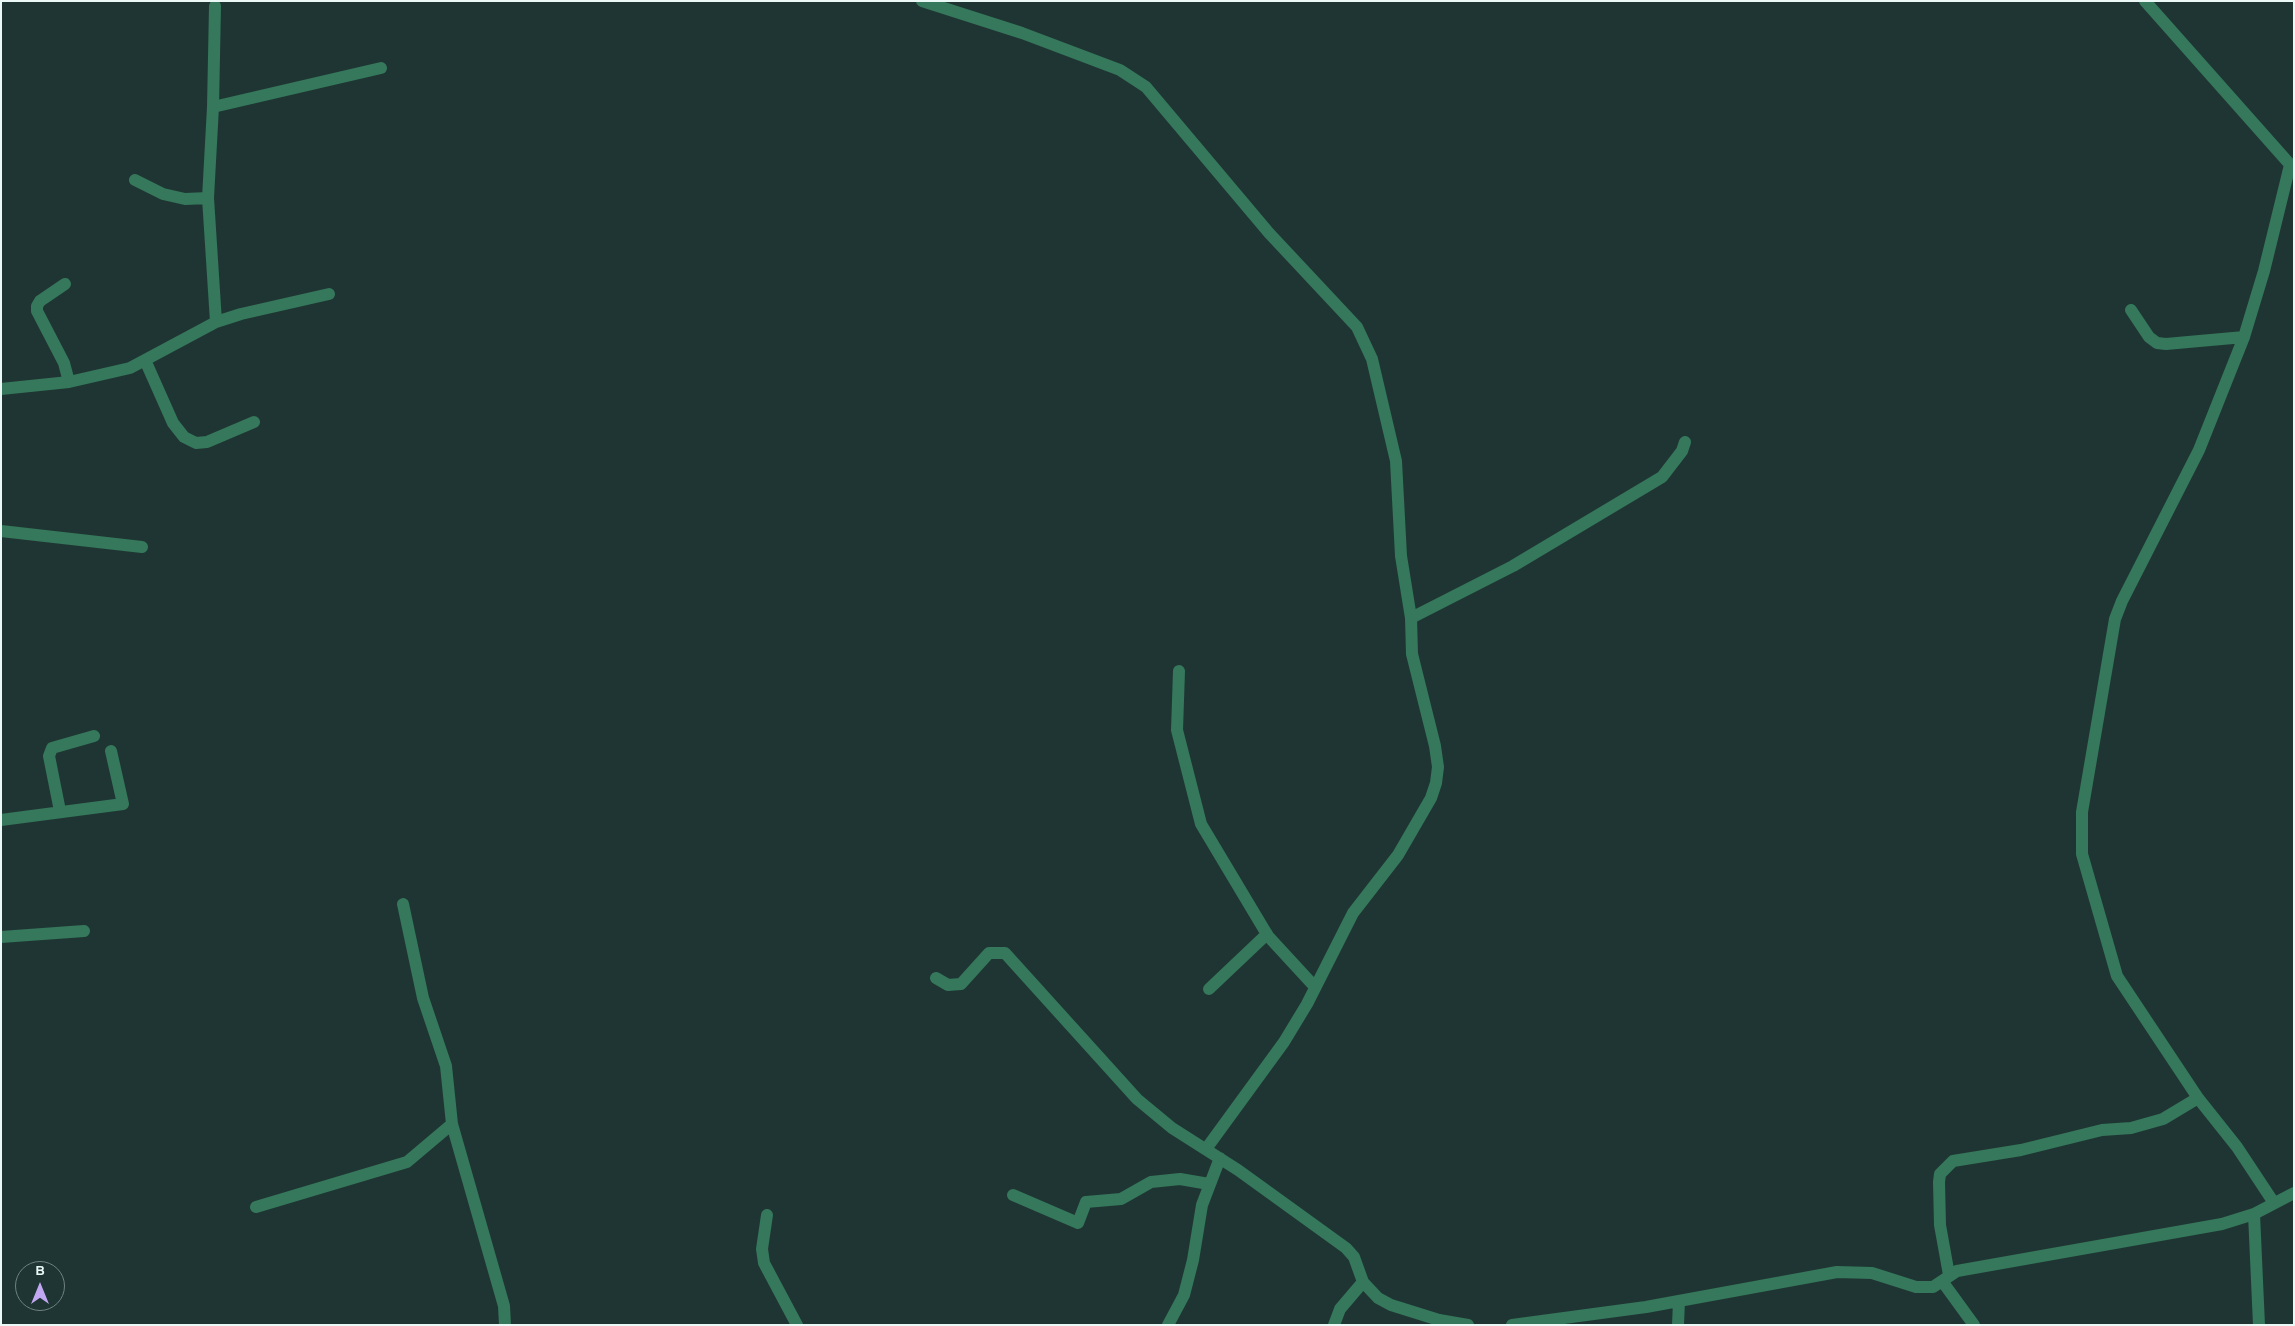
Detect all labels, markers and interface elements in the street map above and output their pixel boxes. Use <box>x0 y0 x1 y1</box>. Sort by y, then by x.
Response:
north arrow <box>15 1261 65 1311</box>
text: B <box>35 1263 45 1280</box>

